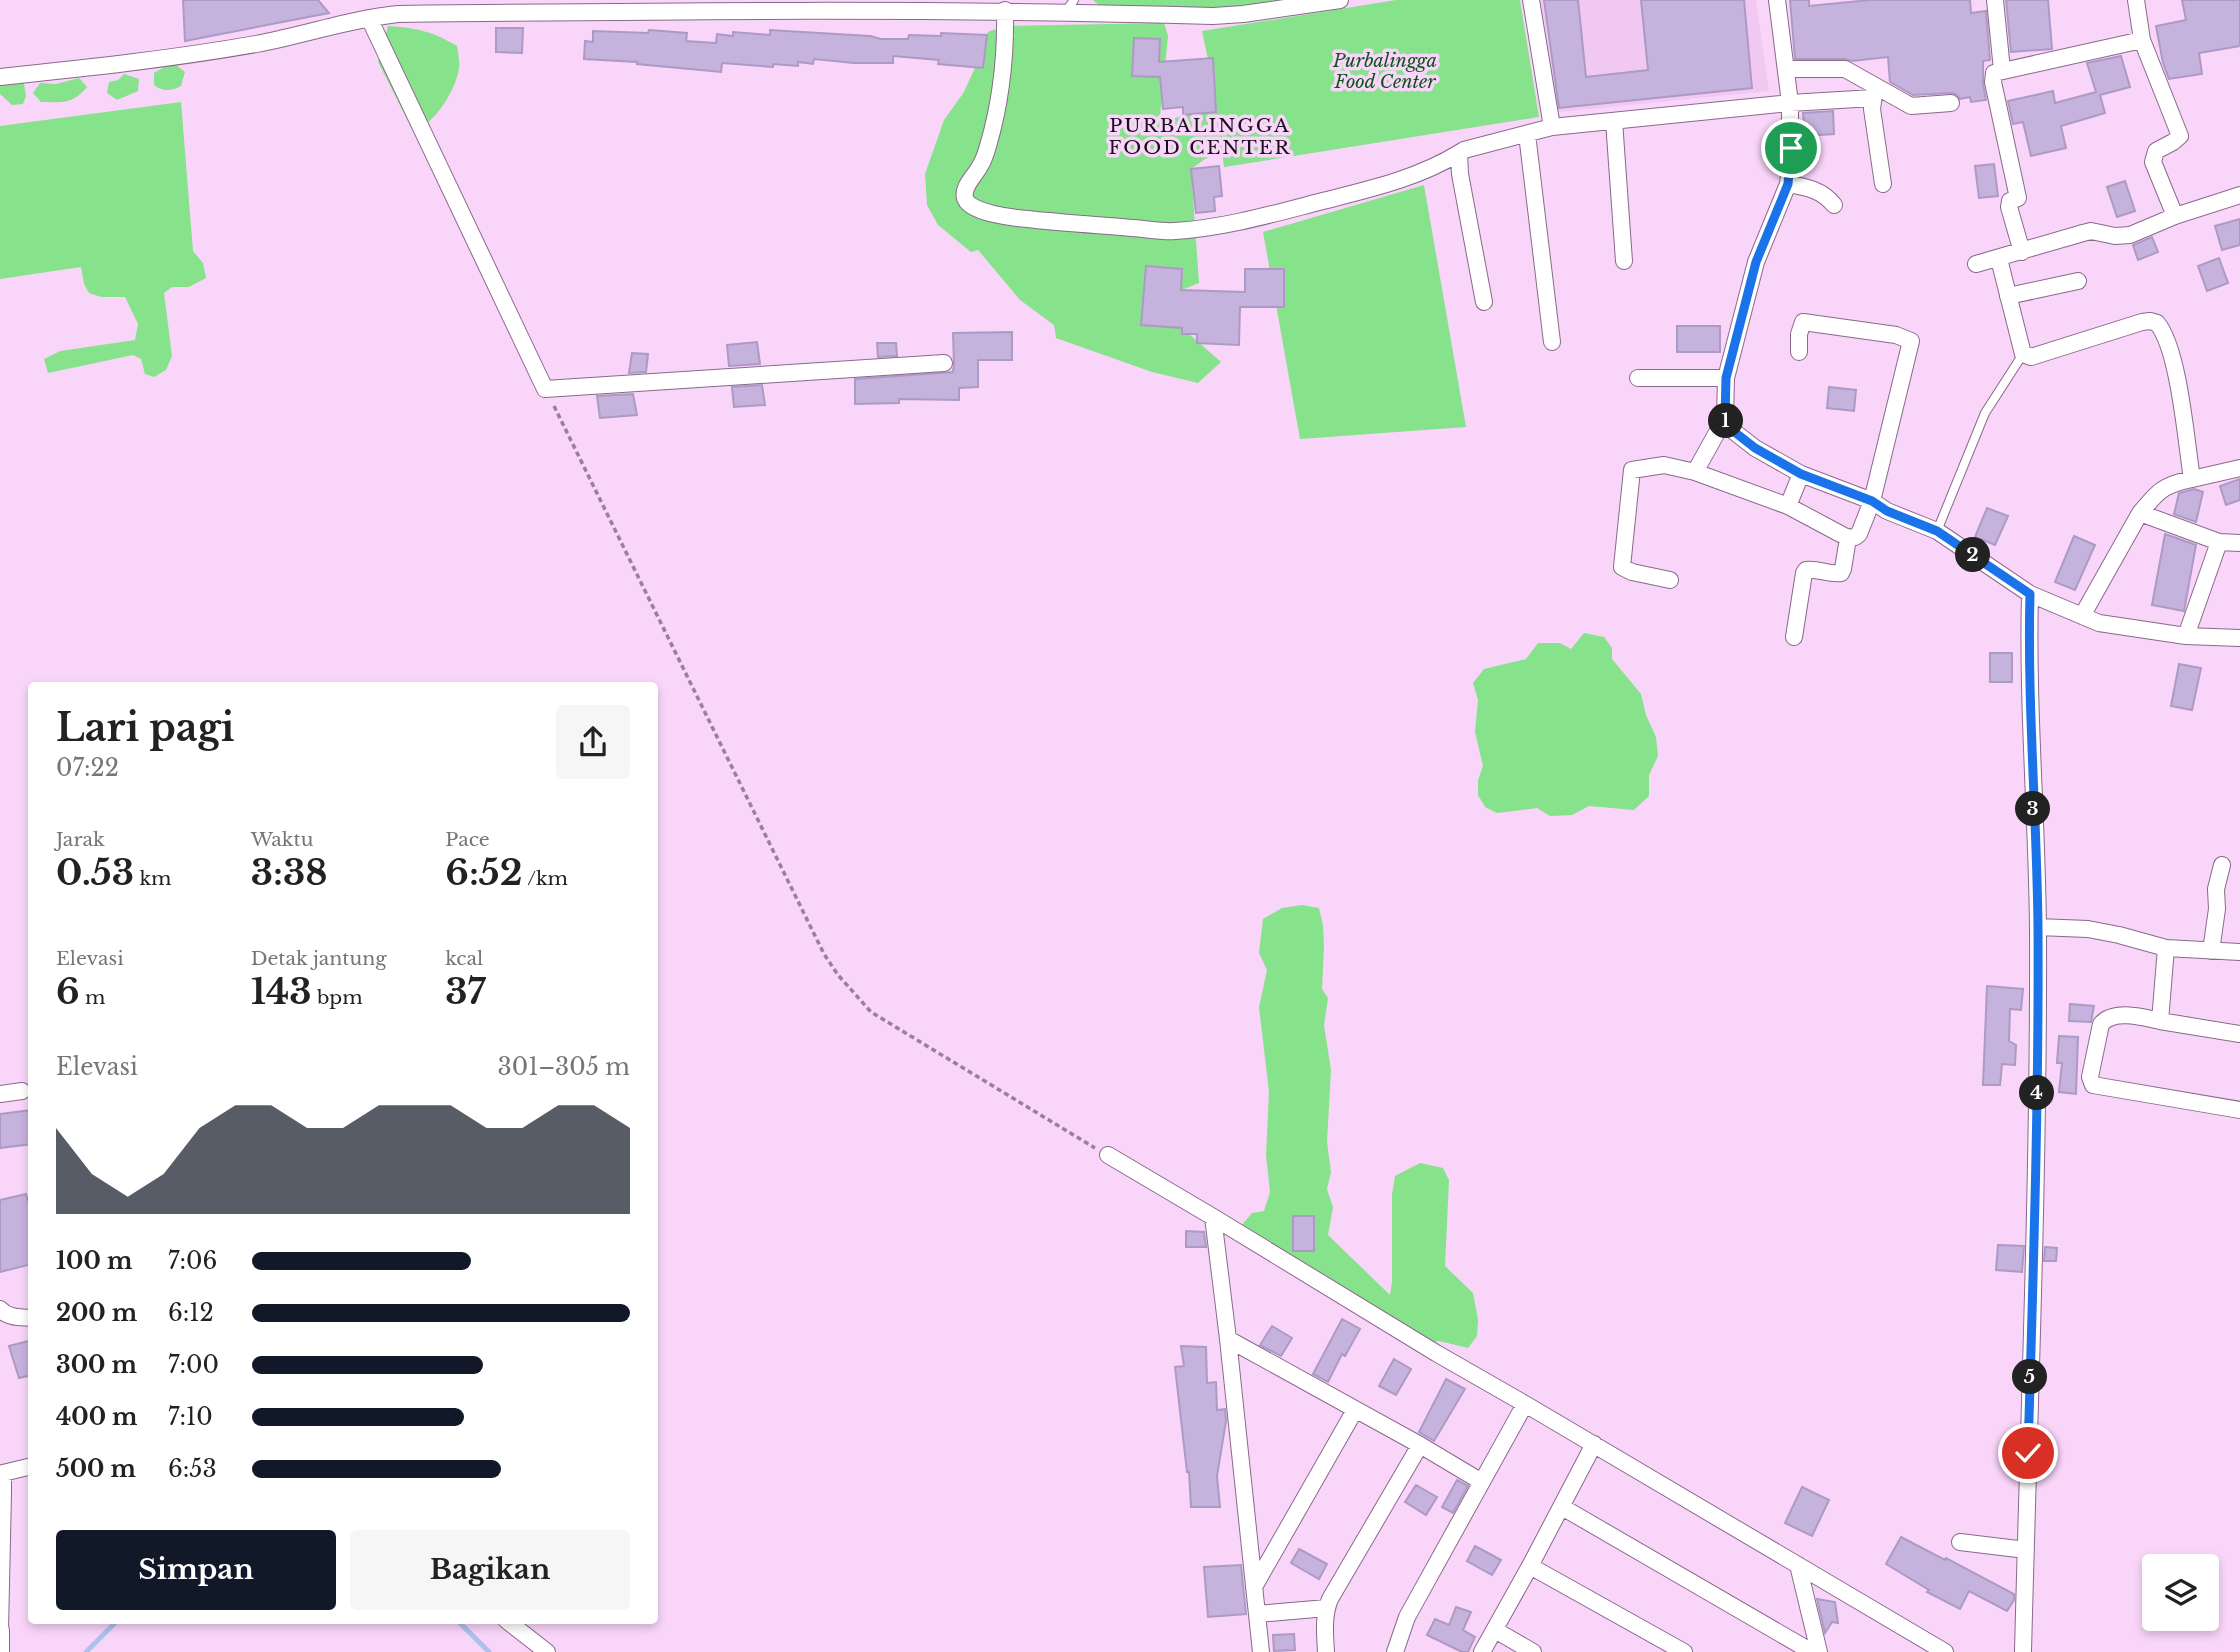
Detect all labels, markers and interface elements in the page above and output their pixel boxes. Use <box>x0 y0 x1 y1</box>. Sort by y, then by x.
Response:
park label: Purbalingga Food Center <box>1332 50 1437 93</box>
district label: PURBALINGGA FOOD CENTER <box>1109 114 1291 159</box>
pin <box>1761 118 1821 178</box>
icon: arrive <box>1772 129 1810 167</box>
pin: 1 <box>1708 404 1744 438</box>
text: 1 <box>1721 409 1730 432</box>
pin: 2 <box>1955 538 1990 572</box>
text: 2 <box>1966 543 1979 566</box>
text: Lari pagi <box>56 704 234 751</box>
button: share <box>556 705 630 779</box>
text: 07:22 <box>56 754 119 782</box>
pin: 3 <box>2016 792 2050 826</box>
text: 3 <box>2026 797 2039 820</box>
text: Jarak <box>56 828 105 851</box>
text: Waktu <box>251 828 313 851</box>
text: Pace <box>445 828 490 851</box>
text: 0.53 <box>56 851 134 894</box>
text: 3:38 <box>251 851 327 894</box>
text: 6:52 <box>445 851 522 894</box>
text: km <box>134 867 172 890</box>
text: /km <box>522 867 568 890</box>
text: Elevasi <box>56 947 124 970</box>
text: Detak jantung <box>251 947 387 970</box>
text: kcal <box>445 947 483 970</box>
text: 6 <box>56 970 80 1013</box>
text: 143 <box>251 970 311 1013</box>
text: 37 <box>445 970 486 1013</box>
text: m <box>80 986 105 1009</box>
text: bpm <box>311 986 363 1009</box>
text: Elevasi <box>56 1053 138 1081</box>
text: 301–305 m <box>498 1053 630 1081</box>
pin: 4 <box>2020 1076 2054 1110</box>
text: 4 <box>2030 1081 2043 1104</box>
text: 100 m <box>56 1247 132 1275</box>
text: 7:06 <box>168 1247 217 1275</box>
text: 200 m <box>56 1299 137 1327</box>
text: 6:12 <box>168 1299 214 1327</box>
text: 300 m <box>56 1351 137 1379</box>
text: 7:00 <box>168 1351 219 1379</box>
pin: 5 <box>2012 1360 2048 1394</box>
text: 5 <box>2024 1365 2035 1388</box>
text: 400 m <box>56 1403 138 1431</box>
text: 7:10 <box>168 1403 213 1431</box>
pin <box>1998 1423 2058 1483</box>
icon: check <box>2009 1434 2047 1472</box>
text: 500 m <box>56 1455 136 1483</box>
text: 6:53 <box>168 1455 217 1483</box>
button: Simpan <box>56 1530 336 1610</box>
button: Bagikan <box>350 1530 630 1610</box>
map controls <box>2142 1554 2219 1631</box>
button: layers <box>2142 1554 2219 1631</box>

